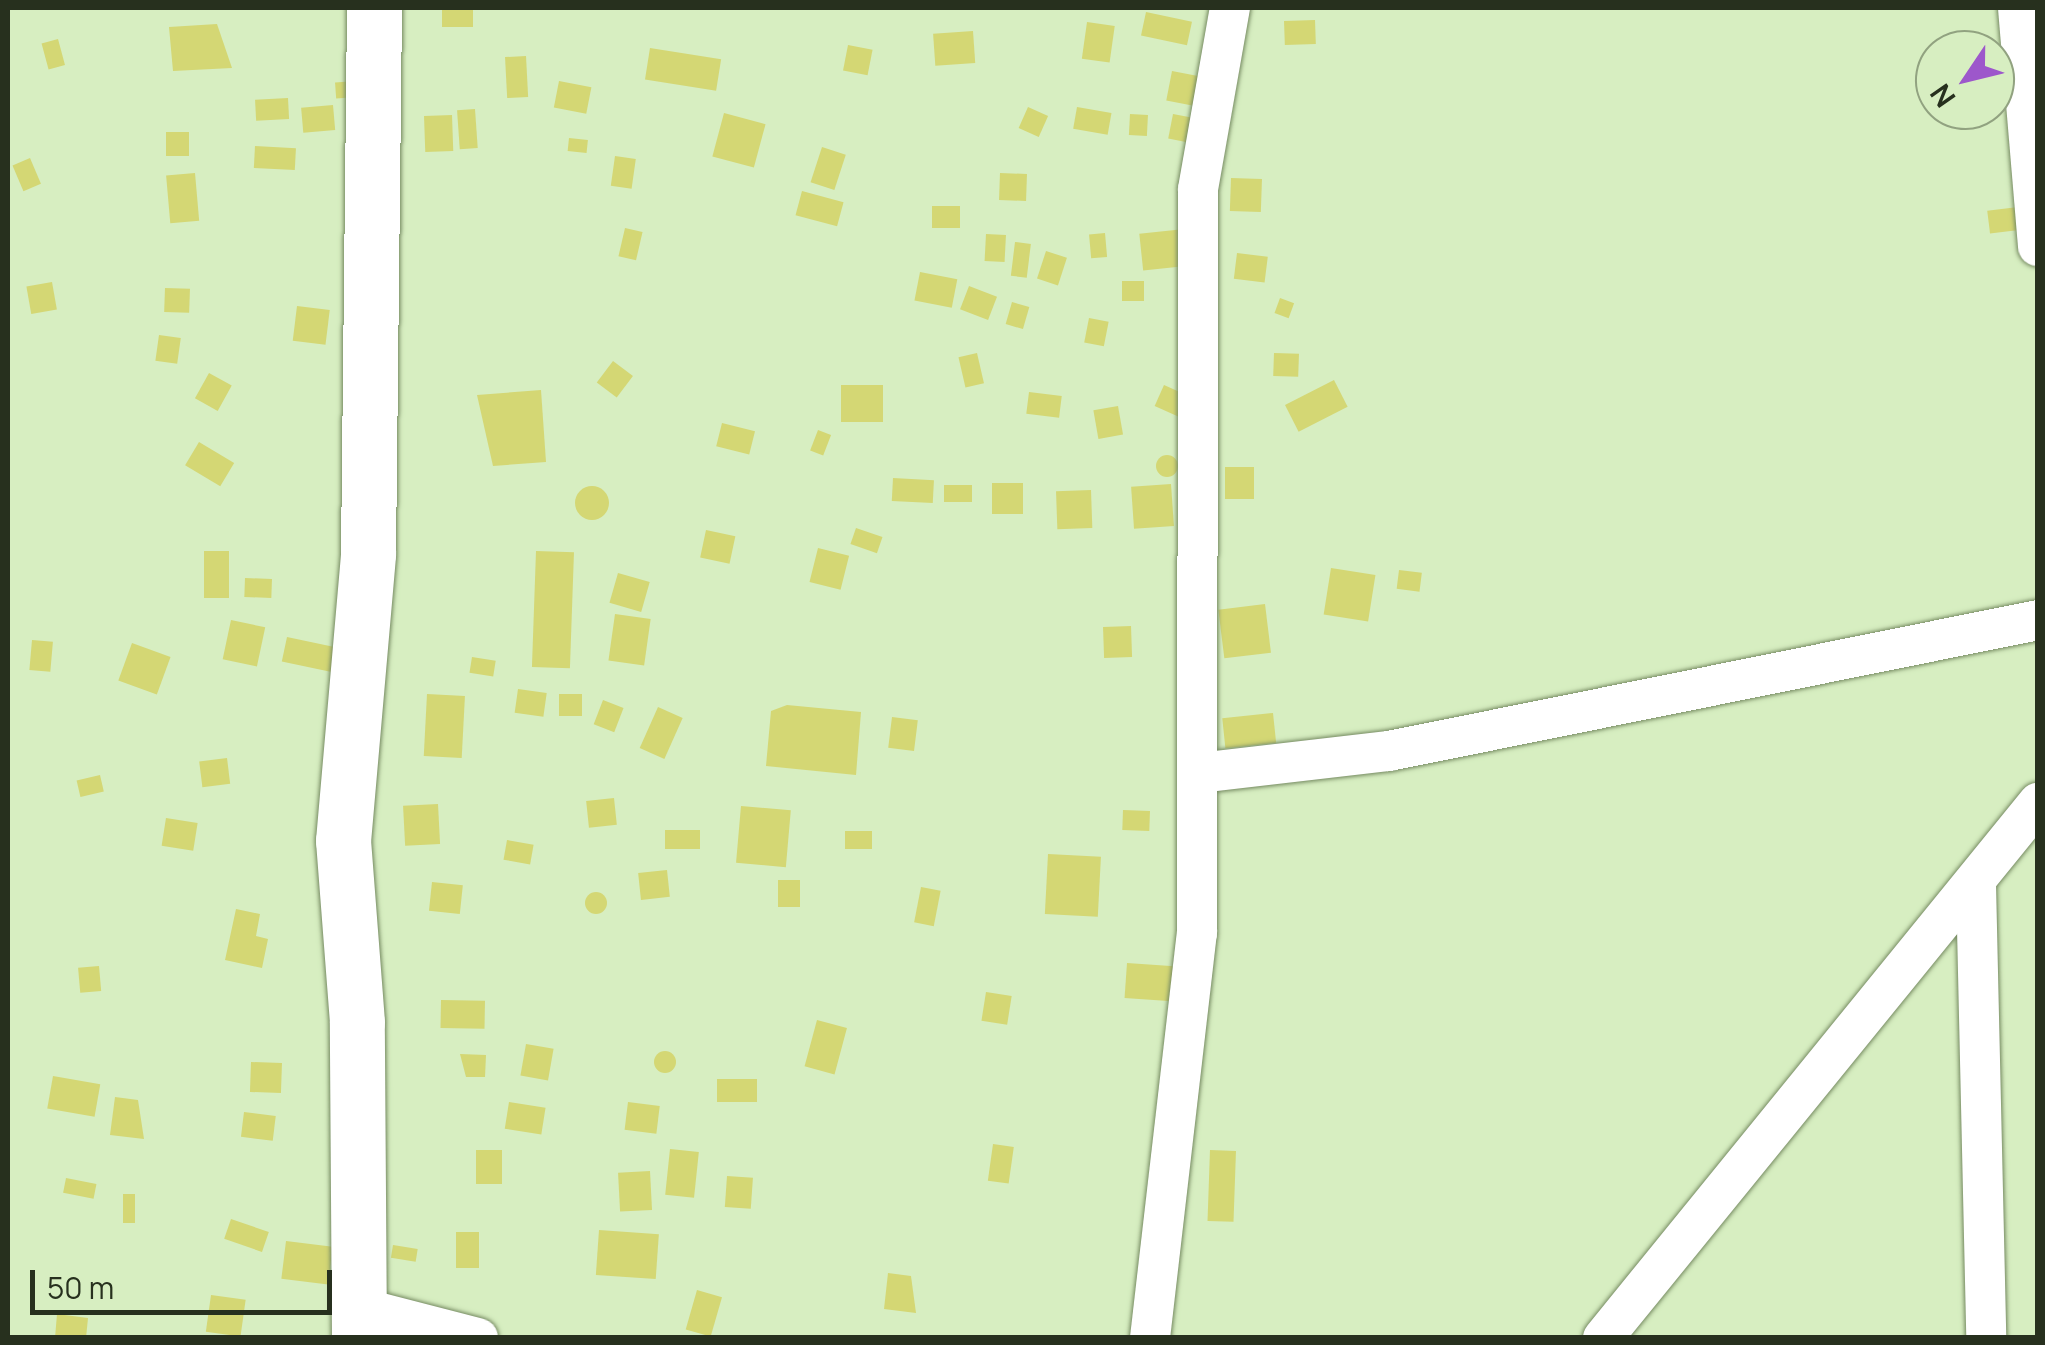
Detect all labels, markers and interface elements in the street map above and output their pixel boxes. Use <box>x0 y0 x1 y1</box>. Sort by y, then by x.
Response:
north arrow <box>1915 30 2015 130</box>
text: N <box>1921 77 1963 115</box>
scale bar <box>35 1250 338 1312</box>
text: 50 m <box>47 1267 114 1308</box>

